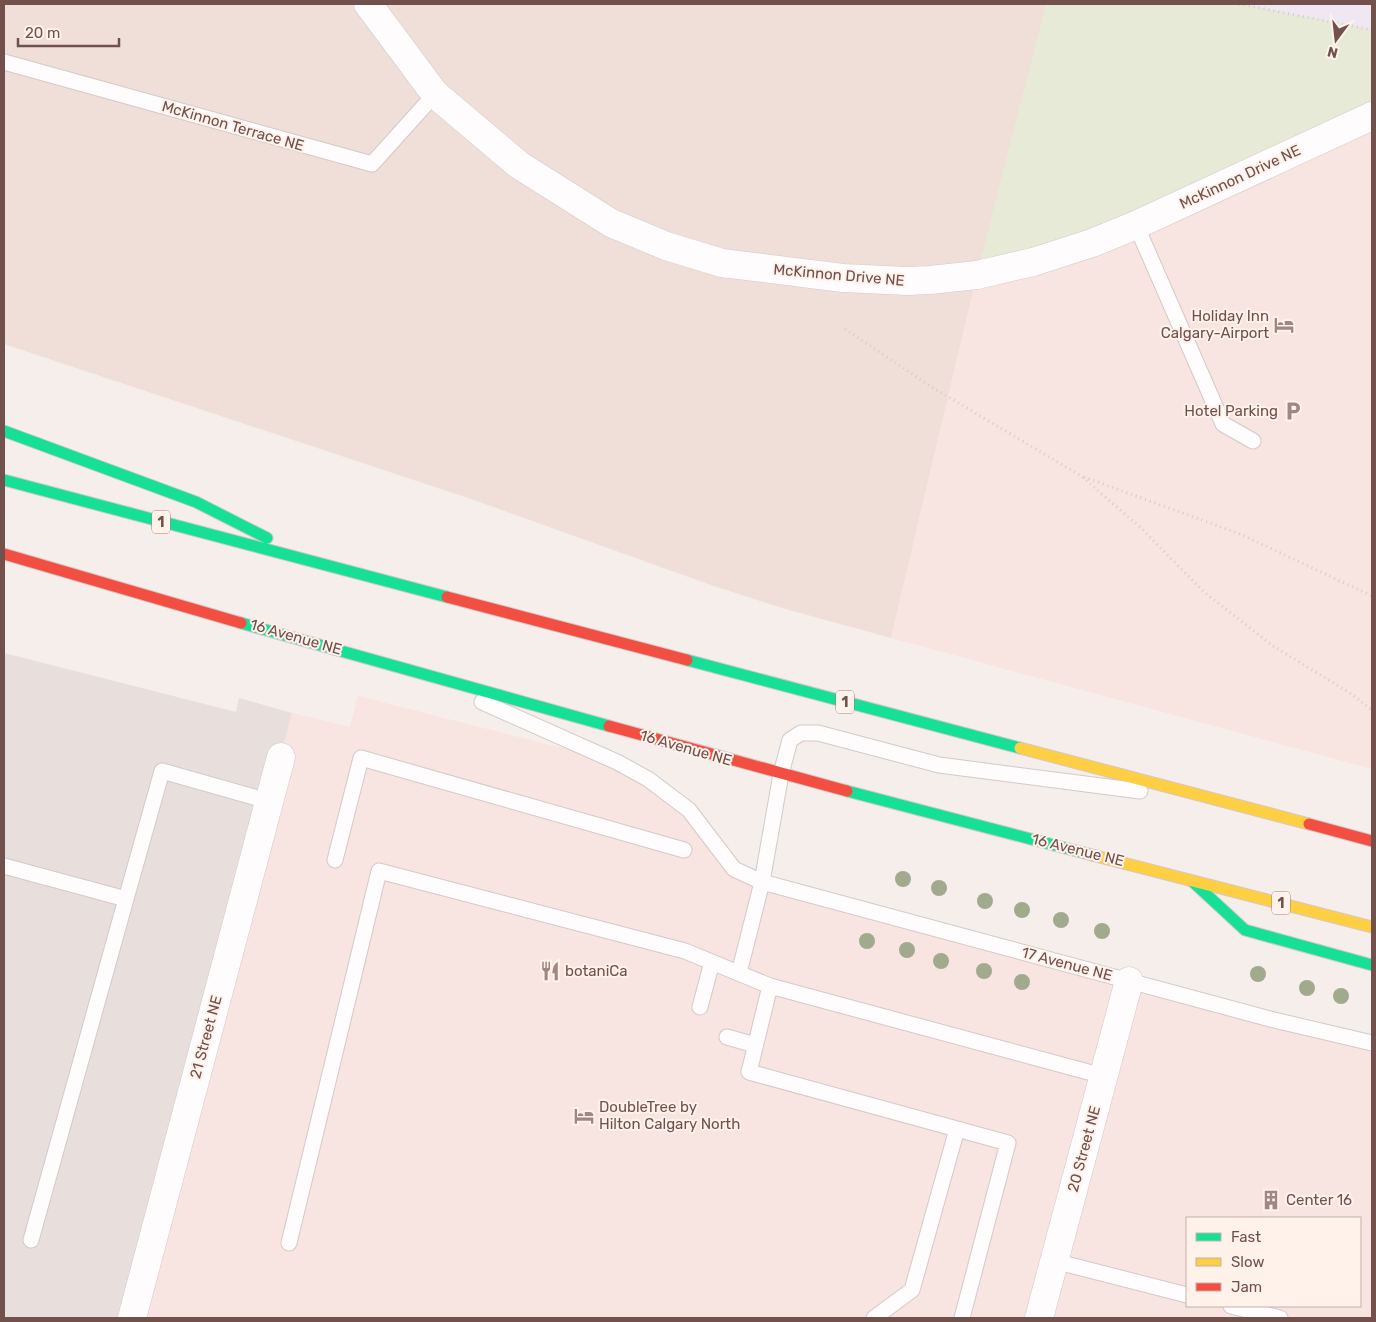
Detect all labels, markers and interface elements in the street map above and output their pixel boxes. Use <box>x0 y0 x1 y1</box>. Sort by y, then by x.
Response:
scale bar <box>18 15 119 47</box>
north arrow <box>1311 15 1361 65</box>
text: 20 m <box>25 24 60 42</box>
text: N <box>1326 43 1340 62</box>
street label: McKinnon Terrace NE <box>160 97 306 155</box>
street label: McKinnon Drive NE <box>1177 141 1303 213</box>
street label: McKinnon Drive NE <box>773 260 905 290</box>
place label: Holiday Inn Calgary-Airport <box>1161 307 1269 342</box>
hotel icon: Holiday Inn Calgary-Airport <box>1273 314 1295 336</box>
parking icon: Hotel Parking <box>1282 400 1304 422</box>
place label: Hotel Parking <box>1184 402 1278 420</box>
road number: 1 <box>152 511 170 534</box>
street label: 16 Avenue NE <box>248 615 344 659</box>
road number: 1 <box>836 690 854 714</box>
street label: 16 Avenue NE <box>638 726 734 770</box>
street label: 16 Avenue NE <box>1030 830 1126 870</box>
road number: 1 <box>1272 891 1290 914</box>
street label: 17 Avenue NE <box>1020 943 1114 985</box>
restaurant icon: botaniCa <box>539 960 561 982</box>
place label: botaniCa <box>565 962 628 980</box>
street label: 21 Street NE <box>186 993 226 1081</box>
place label: DoubleTree by Hilton Calgary North <box>599 1098 740 1133</box>
street label: 20 Street NE <box>1064 1104 1104 1194</box>
hotel icon: DoubleTree by Hilton Calgary North <box>573 1105 595 1127</box>
building icon: Center 16 <box>1260 1189 1282 1211</box>
place label: Center 16 <box>1286 1191 1352 1209</box>
legend <box>1186 1217 1361 1307</box>
text: Fast <box>1231 1228 1261 1246</box>
text: Slow <box>1231 1253 1264 1271</box>
text: Jam <box>1231 1278 1262 1296</box>

